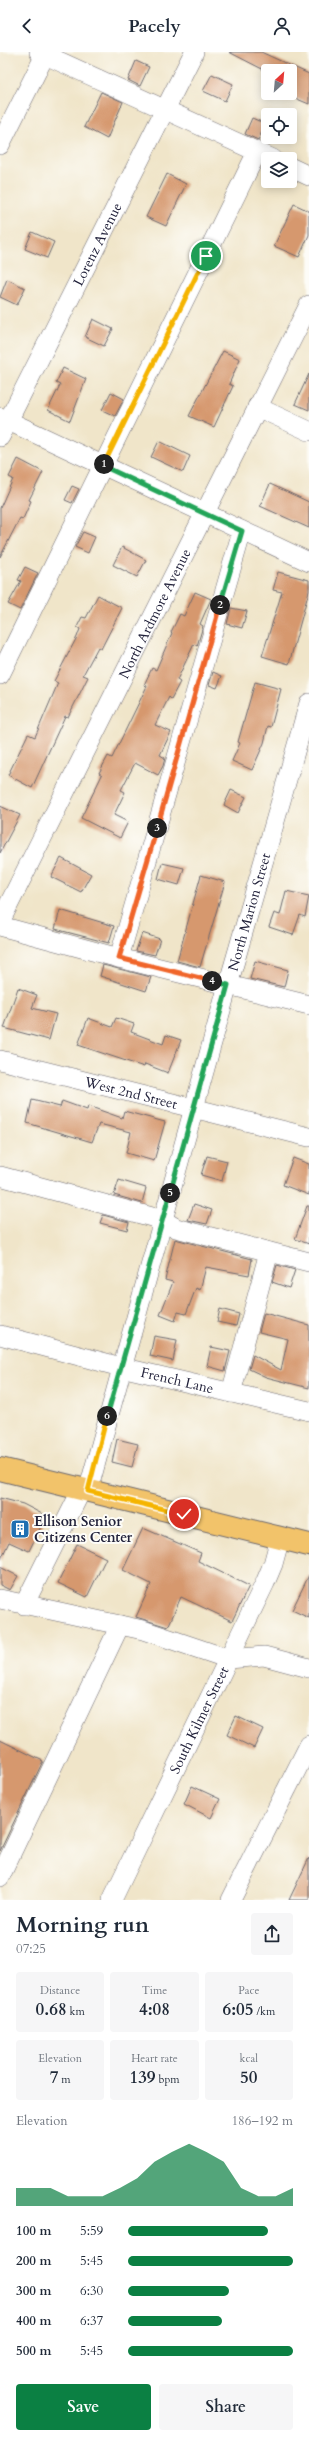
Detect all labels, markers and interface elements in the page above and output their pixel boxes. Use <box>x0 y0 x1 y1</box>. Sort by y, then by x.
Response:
text: Pacely <box>128 14 181 39</box>
icon: back <box>16 15 38 37</box>
icon: person <box>271 15 293 37</box>
north arrow <box>261 64 297 100</box>
map controls <box>261 64 297 188</box>
button: locate <box>261 108 297 144</box>
button: layers <box>261 152 297 188</box>
street label: Lorenz Avenue <box>69 199 127 289</box>
pin <box>189 239 223 273</box>
icon: arrive <box>195 245 217 267</box>
pin: 1 <box>94 454 114 474</box>
text: 1 <box>101 456 107 471</box>
street label: North Ardmore Avenue <box>114 545 195 682</box>
pin: 2 <box>210 595 230 615</box>
text: 2 <box>217 597 223 612</box>
pin: 3 <box>147 818 167 838</box>
text: 3 <box>154 820 160 835</box>
street label: North Marion Street <box>224 850 276 973</box>
pin: 4 <box>202 971 222 991</box>
text: 4 <box>209 973 215 988</box>
street label: West 2nd Street <box>82 1072 180 1114</box>
pin: 5 <box>160 1183 180 1203</box>
text: 5 <box>167 1185 173 1200</box>
street label: French Lane <box>139 1363 215 1398</box>
pin: 6 <box>97 1406 117 1426</box>
text: 6 <box>104 1408 110 1423</box>
pin <box>167 1497 201 1531</box>
icon: check <box>173 1503 195 1525</box>
place label: Ellison Senior Citizens Center <box>34 1512 133 1547</box>
building icon: Ellison Senior Citizens Center <box>9 1518 31 1540</box>
street label: South Kilmer Street <box>165 1663 234 1777</box>
text: Morning run <box>16 1910 149 1940</box>
button: share <box>251 1913 293 1955</box>
text: 07:25 <box>16 1940 46 1958</box>
text: Distance <box>40 1983 80 1998</box>
text: Time <box>142 1983 167 1998</box>
text: Pace <box>238 1983 259 1998</box>
text: 0.68 <box>36 1998 67 2021</box>
text: 4:08 <box>139 1998 170 2021</box>
text: 6:05 <box>222 1998 254 2021</box>
text: km <box>67 2004 85 2019</box>
text: /km <box>254 2004 275 2019</box>
text: Elevation <box>38 2051 82 2066</box>
text: Heart rate <box>131 2051 178 2066</box>
text: kcal <box>240 2051 258 2066</box>
text: 7 <box>50 2066 58 2089</box>
text: 139 <box>129 2066 156 2089</box>
text: 50 <box>240 2066 258 2089</box>
text: m <box>58 2072 71 2087</box>
text: bpm <box>156 2072 180 2087</box>
text: Elevation <box>16 2112 68 2130</box>
text: 186–192 m <box>231 2112 293 2130</box>
text: 100 m <box>16 2222 51 2240</box>
text: 5:59 <box>80 2222 103 2240</box>
text: 200 m <box>16 2252 51 2270</box>
text: 5:45 <box>80 2252 103 2270</box>
text: 300 m <box>16 2282 51 2300</box>
text: 6:30 <box>80 2282 103 2300</box>
text: 400 m <box>16 2312 51 2330</box>
text: 6:37 <box>80 2312 103 2330</box>
text: 500 m <box>16 2342 51 2360</box>
text: 5:45 <box>80 2342 103 2360</box>
button: Save <box>16 2384 151 2430</box>
button: Share <box>159 2384 293 2430</box>

